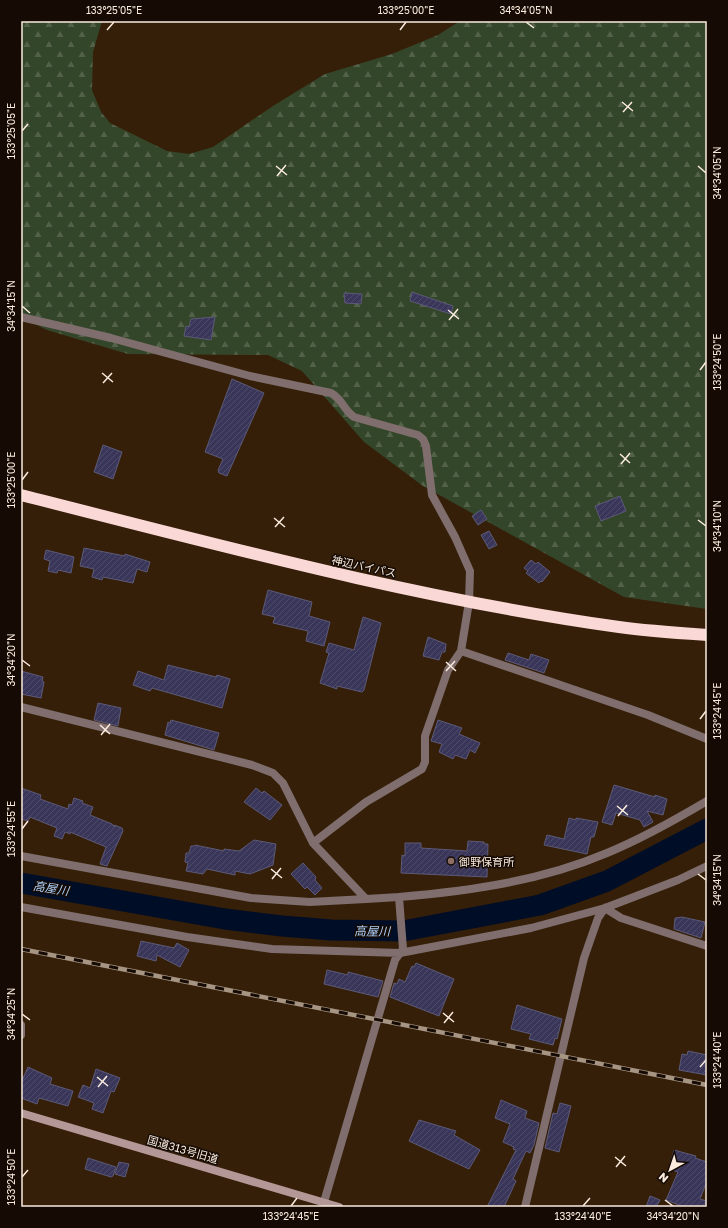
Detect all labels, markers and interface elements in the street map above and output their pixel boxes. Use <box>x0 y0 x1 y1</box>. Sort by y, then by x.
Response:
text: 133°25'05"E <box>86 4 142 16</box>
text: 133°25'00"E <box>378 4 434 16</box>
text: 34°34'05"N <box>500 4 553 16</box>
text: 133°25'05"E <box>5 103 17 159</box>
text: 34°34'05"N <box>711 147 723 200</box>
text: 34°34'15"N <box>5 280 17 332</box>
text: 133°24'50"E <box>711 334 723 390</box>
text: 133°25'00"E <box>5 452 17 508</box>
text: 34°34'10"N <box>711 500 723 552</box>
street label: 神辺バイパス <box>330 553 398 579</box>
text: 34°34'20"N <box>5 634 17 687</box>
text: 133°24'45"E <box>711 683 723 739</box>
text: 133°24'55"E <box>5 801 17 857</box>
text: 34°34'15"N <box>711 854 723 906</box>
place label: 御野保育所 <box>458 855 515 868</box>
marker: 御野保育所 <box>446 856 456 866</box>
water label: 高屋川 <box>32 878 72 899</box>
water label: 高屋川 <box>354 923 392 939</box>
text: 34°34'25"N <box>5 988 17 1040</box>
text: 133°24'40"E <box>711 1032 723 1088</box>
street label: 国道313号旧道 <box>146 1133 220 1165</box>
text: 133°24'50"E <box>5 1149 17 1205</box>
north arrow <box>650 1150 690 1190</box>
text: N <box>656 1170 671 1186</box>
text: 133°24'45"E <box>263 1210 319 1222</box>
text: 133°24'40"E <box>555 1210 611 1222</box>
text: 34°34'20"N <box>647 1210 700 1222</box>

